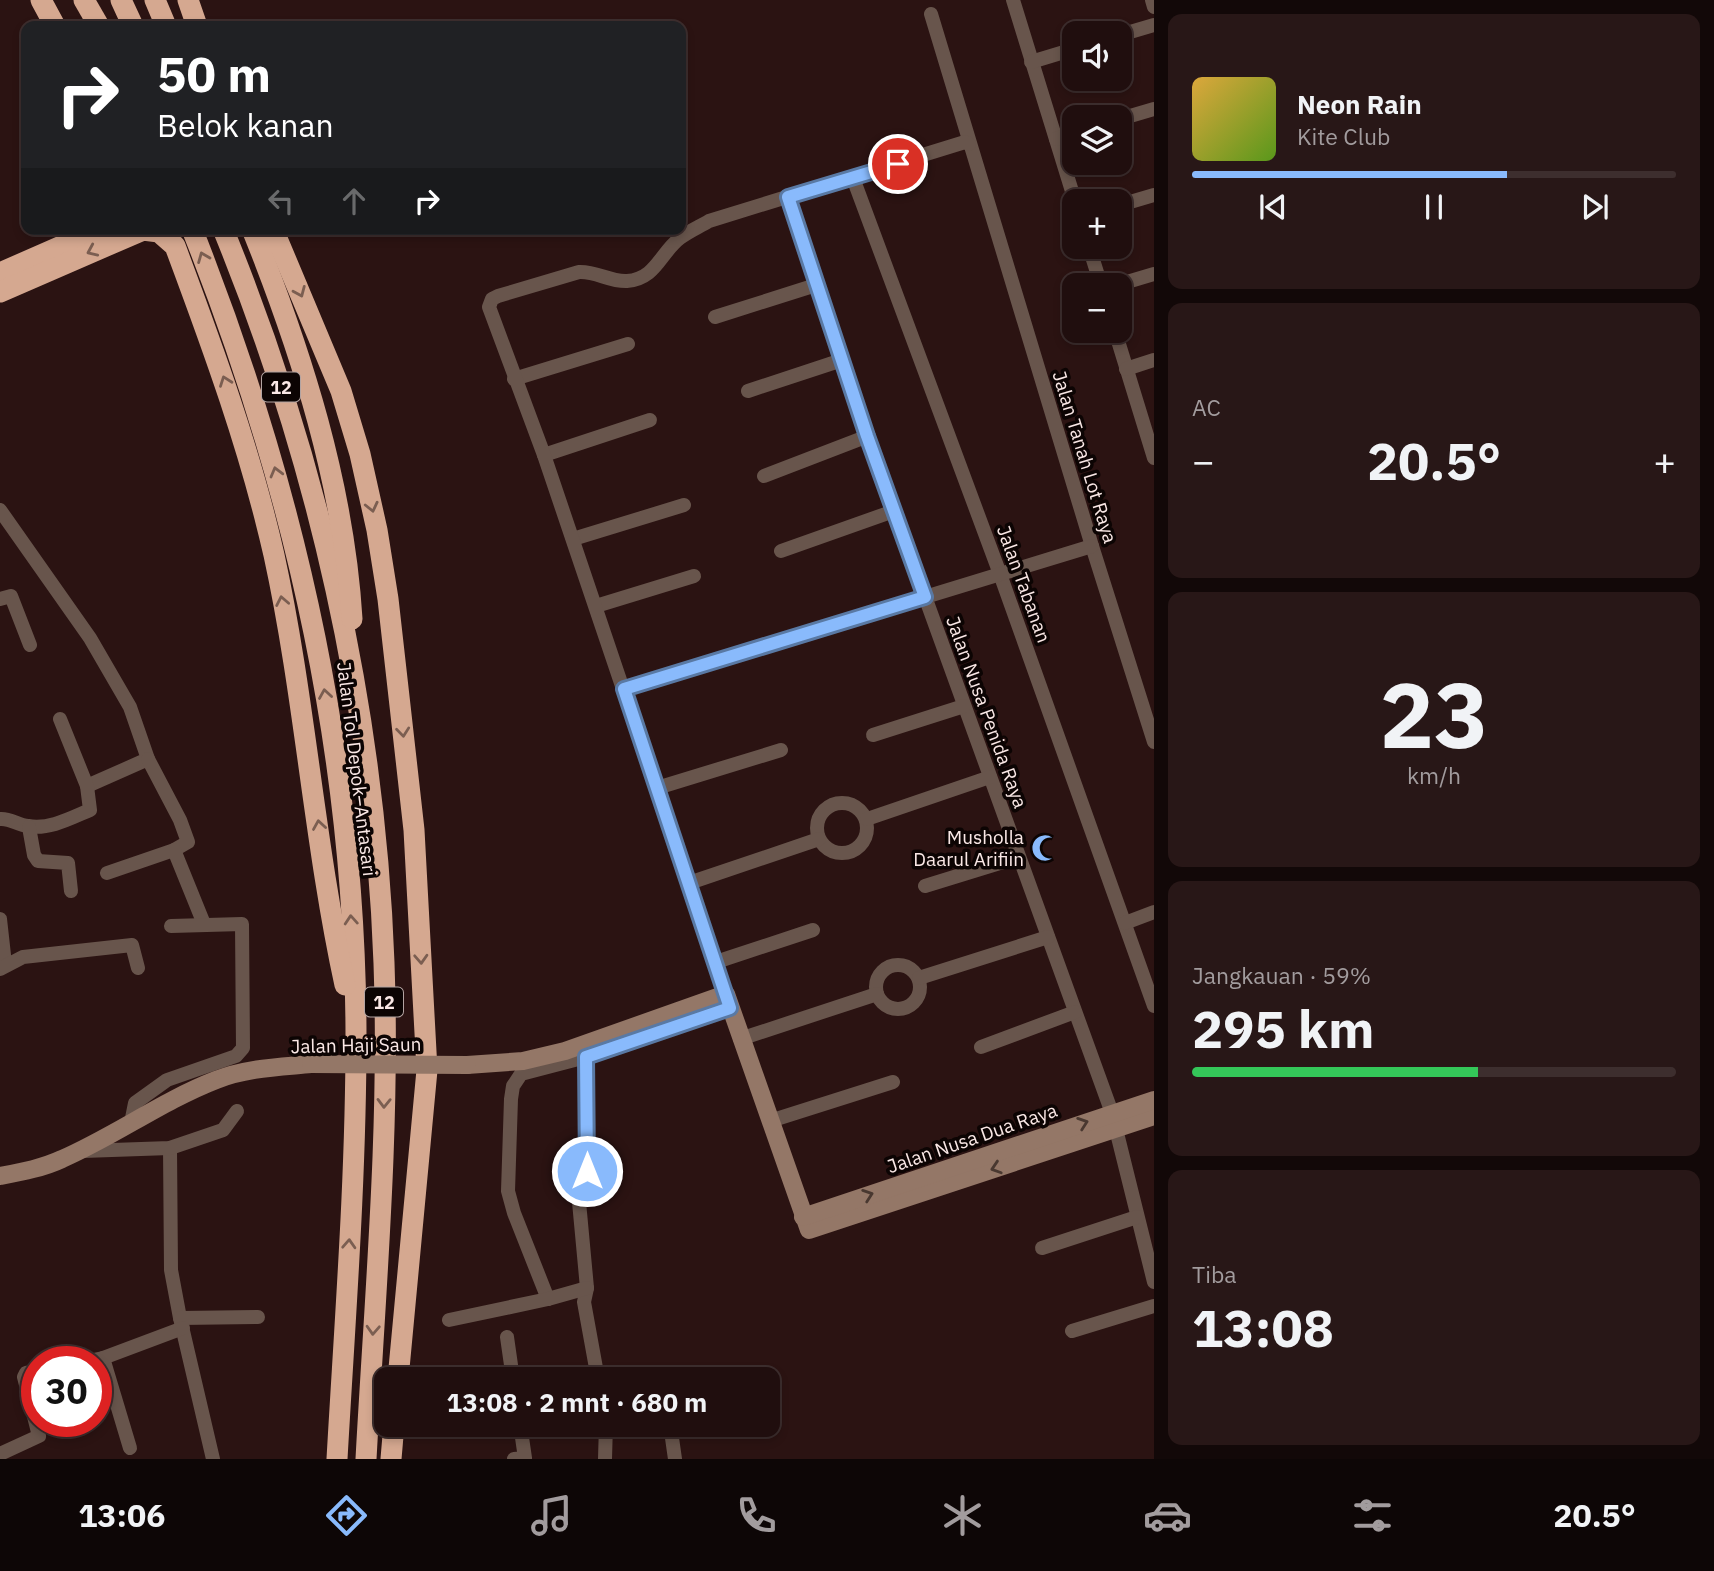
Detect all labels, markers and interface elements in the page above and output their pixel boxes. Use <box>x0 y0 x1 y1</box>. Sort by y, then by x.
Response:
map controls <box>1062 21 1132 343</box>
button: sound <box>1062 21 1132 91</box>
text: 50 m <box>157 42 271 105</box>
icon: right <box>42 49 133 140</box>
text: Neon Rain <box>1297 87 1422 121</box>
text: Belok kanan <box>157 104 334 146</box>
button: layers <box>1062 105 1132 175</box>
text: Kite Club <box>1297 121 1390 151</box>
pin <box>868 134 928 194</box>
icon: arrive <box>879 145 917 183</box>
icon: left <box>262 182 300 220</box>
icon: ahead <box>335 182 373 220</box>
icon: right <box>408 182 446 220</box>
icon: previous <box>1254 188 1292 226</box>
icon: pause <box>1415 188 1453 226</box>
icon: next <box>1576 188 1614 226</box>
button: + <box>1062 189 1132 259</box>
one-way arrow <box>87 243 99 257</box>
one-way arrow <box>197 252 211 264</box>
button: − <box>1062 273 1132 343</box>
one-way arrow <box>291 286 305 298</box>
street label: Jalan Tanah Lot Raya <box>1047 368 1123 546</box>
road number: 12 <box>262 372 300 402</box>
one-way arrow <box>219 375 233 387</box>
text: AC <box>1192 392 1221 422</box>
text: 20.5° <box>1367 427 1501 494</box>
text: − <box>1192 436 1215 485</box>
text: + <box>1653 436 1676 485</box>
one-way arrow <box>270 466 284 478</box>
one-way arrow <box>364 501 379 513</box>
street label: Jalan Tabanan <box>992 522 1056 646</box>
one-way arrow <box>276 595 291 607</box>
street label: Jalan Nusa Penida Raya <box>941 613 1033 811</box>
text: 23 <box>1379 655 1489 773</box>
street label: Jalan Tol Depok–Antasari <box>332 660 382 878</box>
one-way arrow <box>318 688 333 700</box>
one-way arrow <box>395 727 410 738</box>
text: km/h <box>1407 760 1461 790</box>
one-way arrow <box>312 819 327 831</box>
place label: Musholla Daarul Arifiin <box>913 825 1024 871</box>
mosque icon: Musholla Daarul Arifiin <box>1030 833 1060 863</box>
one-way arrow <box>344 914 359 925</box>
one-way arrow <box>413 954 428 965</box>
text: Jangkauan · 59% <box>1192 960 1371 990</box>
road number: 12 <box>365 987 403 1016</box>
text: 295 km <box>1192 995 1374 1062</box>
street label: Jalan Haji Saun <box>290 1032 422 1058</box>
one-way arrow <box>377 1098 392 1109</box>
street label: Jalan Nusa Dua Raya <box>884 1098 1060 1178</box>
one-way arrow <box>1077 1117 1089 1131</box>
position arrow <box>550 1134 624 1208</box>
one-way arrow <box>991 1160 1003 1174</box>
one-way arrow <box>861 1189 873 1203</box>
one-way arrow <box>341 1238 356 1249</box>
text: Tiba <box>1192 1259 1237 1289</box>
text: 13:08 <box>1192 1294 1334 1361</box>
one-way arrow <box>365 1325 380 1336</box>
speed limit sign: 30 <box>21 1346 112 1437</box>
text: 13:08 · 2 mnt · 680 m <box>447 1385 707 1419</box>
icon: directions <box>322 1491 371 1540</box>
icon: music <box>527 1491 576 1540</box>
icon: phone <box>732 1491 781 1540</box>
icon: climate <box>938 1491 987 1540</box>
icon: car <box>1143 1491 1192 1540</box>
icon: filters <box>1348 1491 1397 1540</box>
text: 13:06 <box>78 1494 166 1536</box>
text: 20.5° <box>1553 1494 1636 1536</box>

